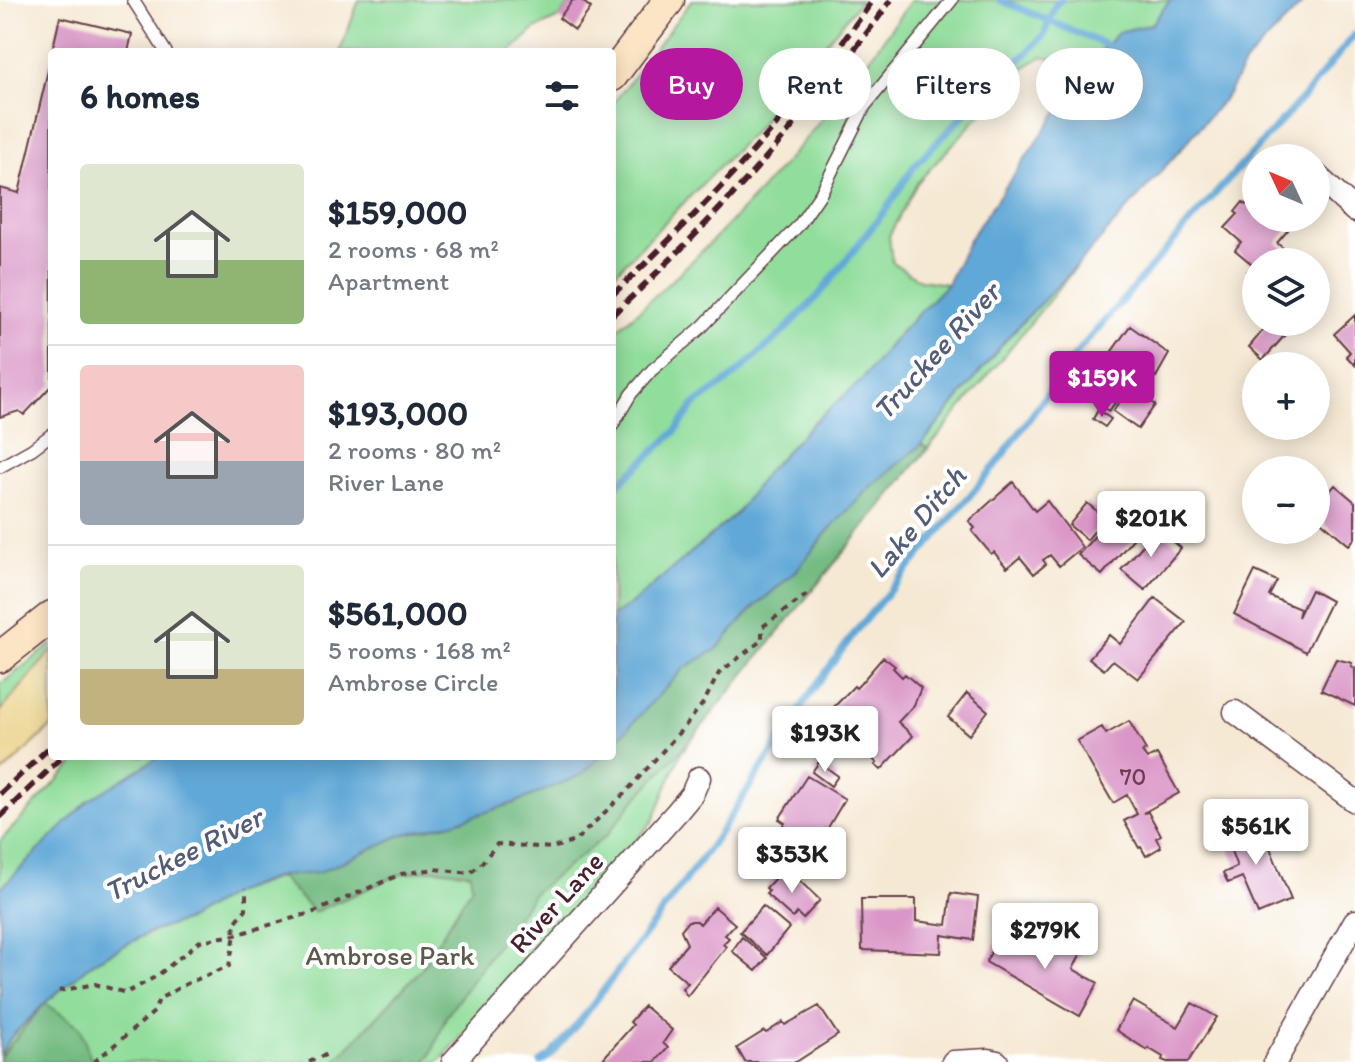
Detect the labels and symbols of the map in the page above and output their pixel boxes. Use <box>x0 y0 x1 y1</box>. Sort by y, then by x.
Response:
north arrow <box>1242 144 1330 232</box>
water label: Truckee River <box>864 272 1010 428</box>
pin: $159K <box>1046 351 1158 419</box>
water label: Lake Ditch <box>858 458 974 586</box>
pin: $201K <box>1095 491 1207 559</box>
pin: $193K <box>769 706 881 774</box>
house number: 70 <box>1120 762 1146 791</box>
water label: Truckee River <box>98 797 272 910</box>
pin: $561K <box>1200 799 1312 867</box>
pin: $353K <box>736 827 848 895</box>
street label: River Lane <box>502 844 610 960</box>
pin: $279K <box>989 903 1101 971</box>
park label: Ambrose Park <box>305 938 475 972</box>

